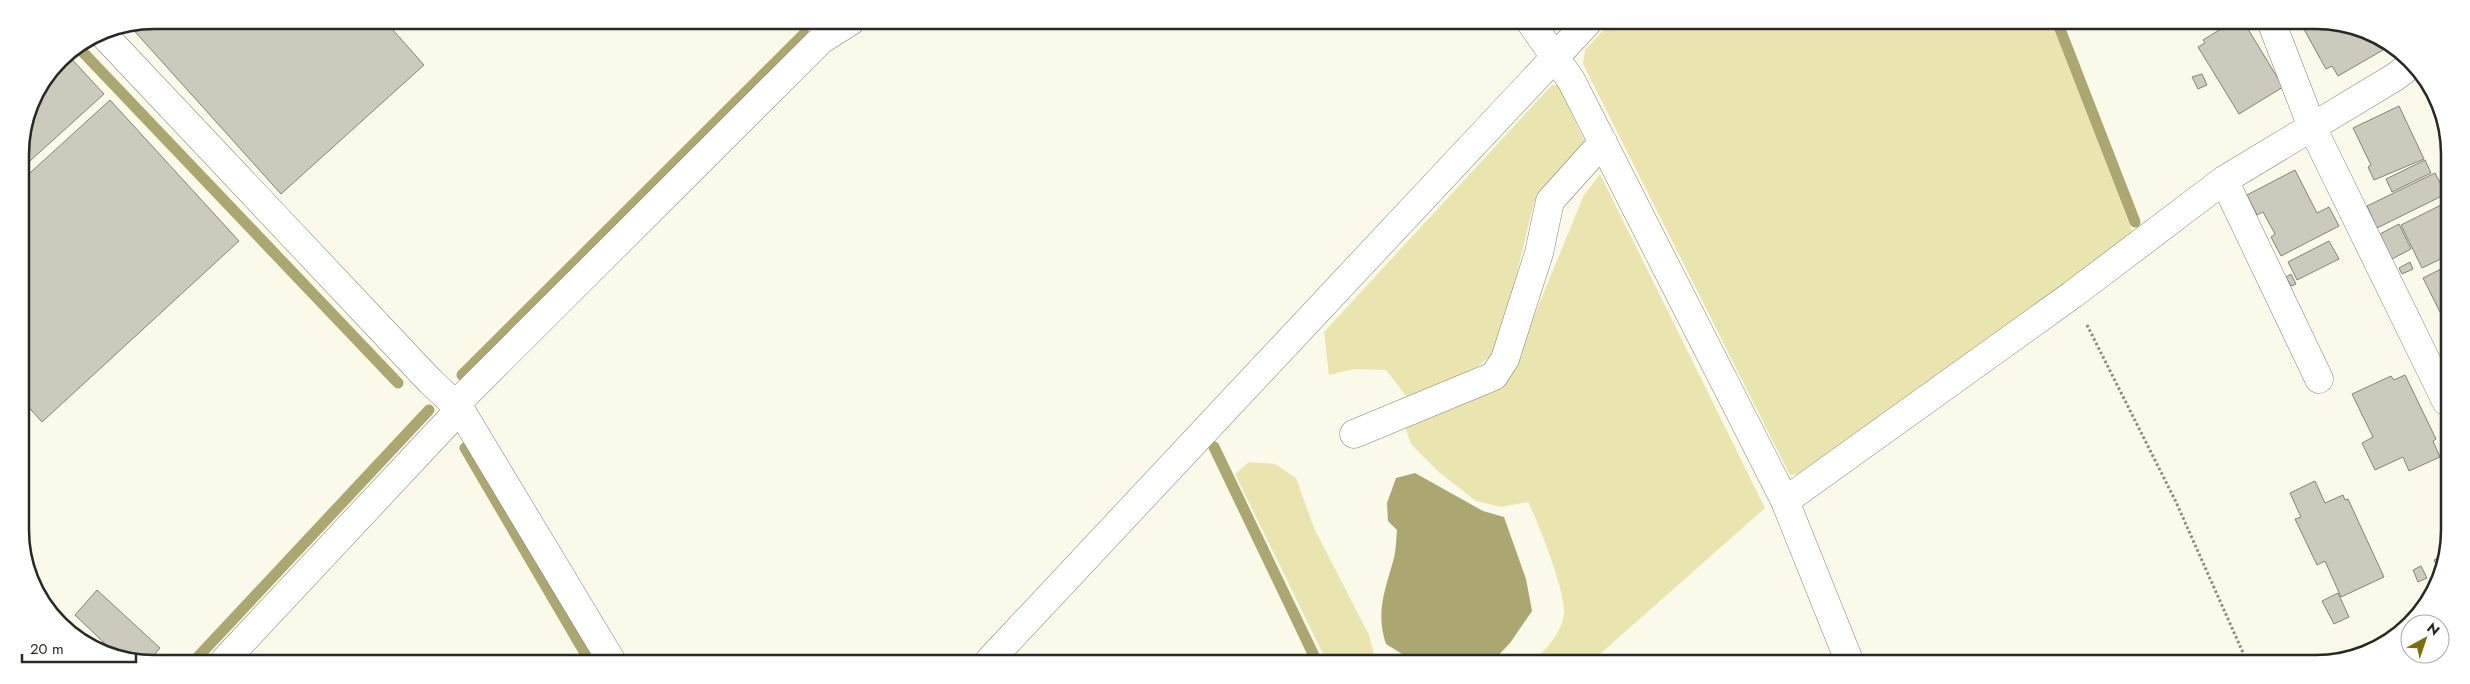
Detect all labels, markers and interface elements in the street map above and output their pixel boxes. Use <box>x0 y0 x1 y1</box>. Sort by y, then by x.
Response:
north arrow <box>2400 614 2450 664</box>
text: N <box>2423 618 2444 640</box>
scale bar <box>22 632 136 664</box>
text: 20 m <box>30 638 64 660</box>

